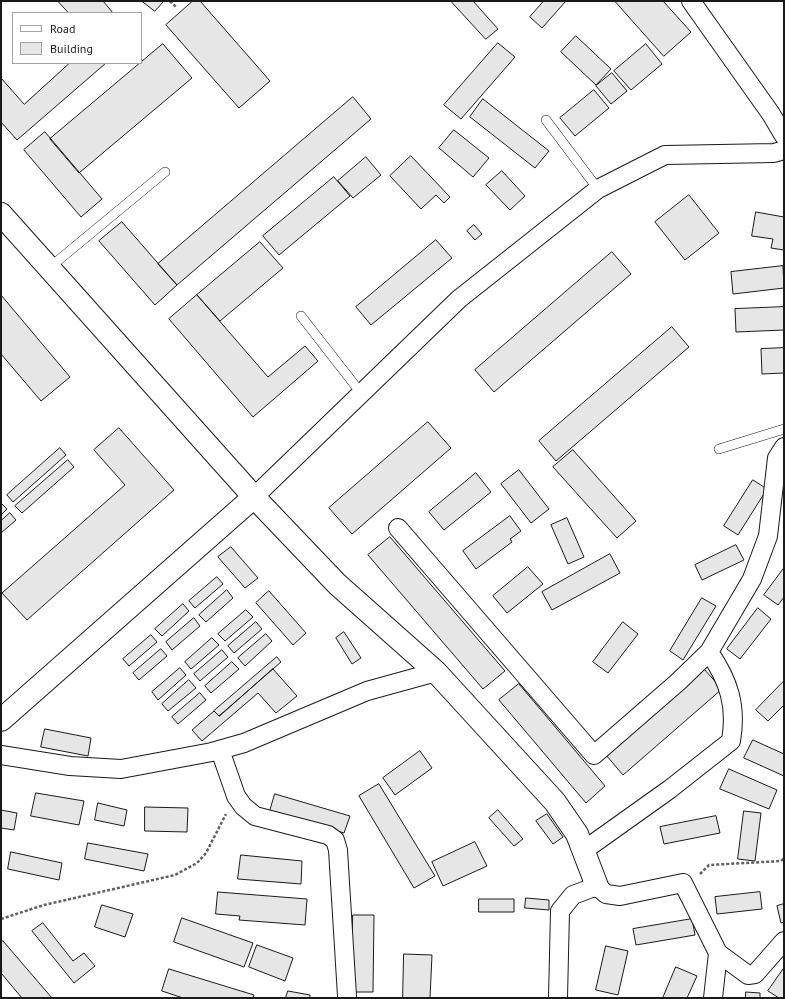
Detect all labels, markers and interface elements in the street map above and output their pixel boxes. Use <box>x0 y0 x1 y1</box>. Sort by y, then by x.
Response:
legend <box>12 12 142 64</box>
text: Road <box>50 21 75 36</box>
text: Building <box>50 41 93 56</box>

